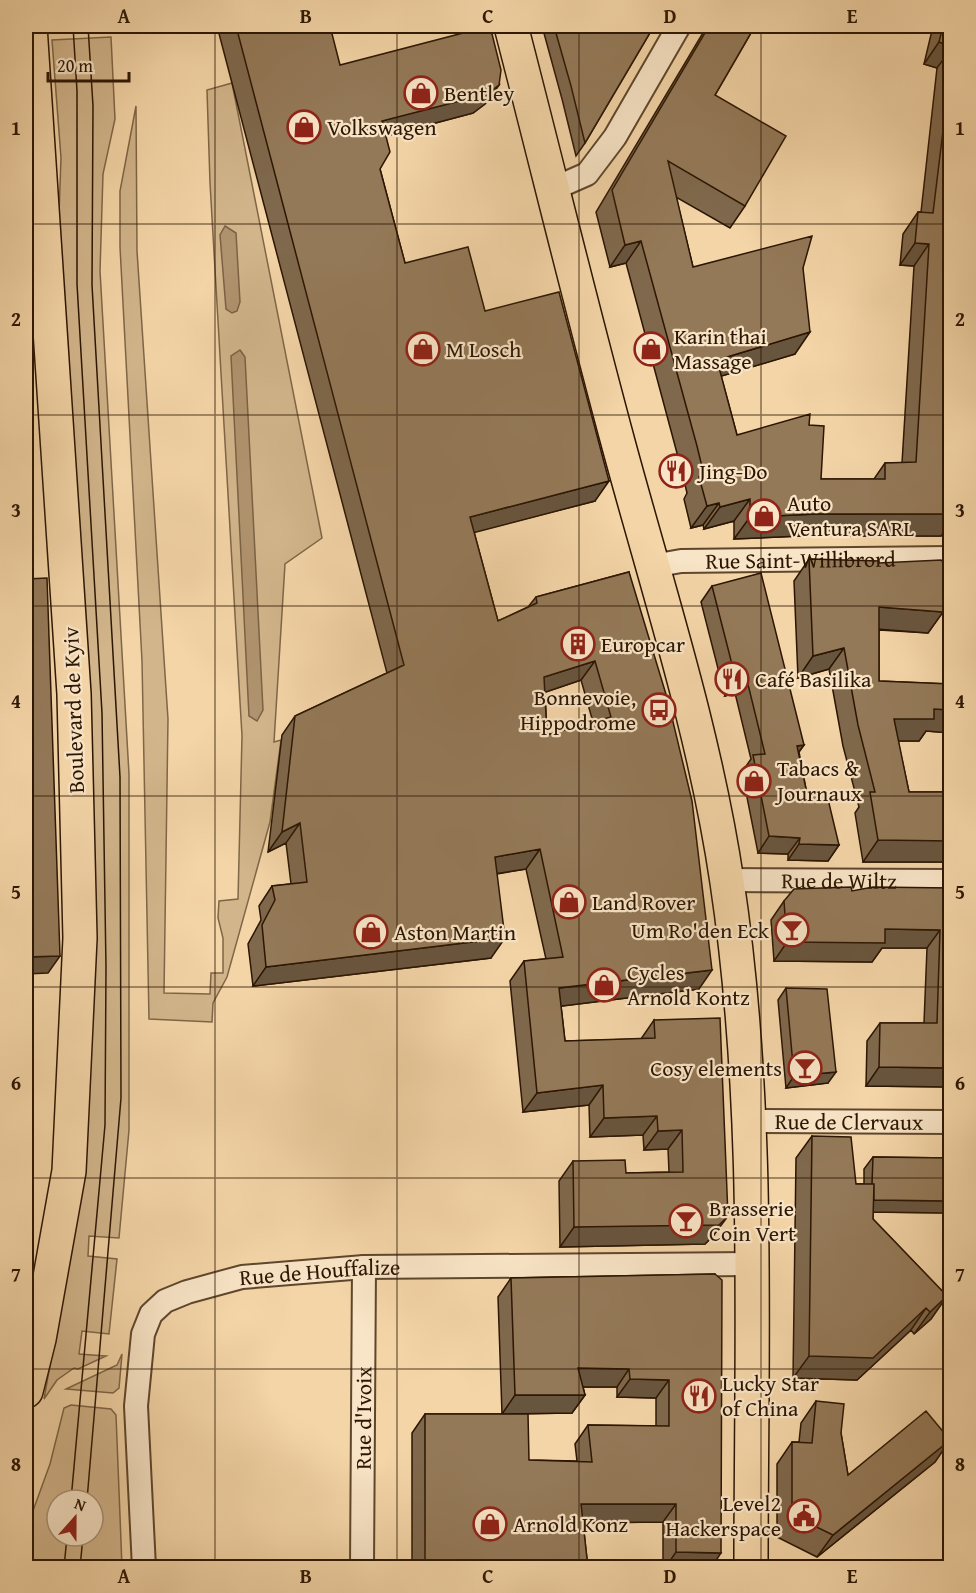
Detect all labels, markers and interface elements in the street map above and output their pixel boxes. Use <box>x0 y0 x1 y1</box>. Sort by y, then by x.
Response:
text: A <box>118 1 131 30</box>
text: B <box>300 1 312 30</box>
text: C <box>482 1 494 30</box>
text: D <box>663 1 677 30</box>
text: E <box>847 1 858 30</box>
scale bar <box>48 45 129 83</box>
text: 20 m <box>57 52 93 79</box>
shop icon: Bentley <box>403 75 439 111</box>
place label: Bentley <box>444 77 514 109</box>
shop icon: Volkswagen <box>286 109 322 145</box>
place label: Volkswagen <box>327 111 437 143</box>
text: 1 <box>11 113 21 142</box>
text: 1 <box>955 113 965 142</box>
text: 2 <box>11 304 21 333</box>
text: 2 <box>955 304 965 333</box>
place label: Karin thai Massage <box>674 320 767 377</box>
shop icon: M Losch <box>405 331 441 367</box>
shop icon: Karin thai Massage <box>633 331 669 367</box>
place label: M Losch <box>446 333 522 365</box>
restaurant icon: Jing-Do <box>658 453 694 489</box>
place label: Jing-Do <box>696 455 768 487</box>
place label: Auto Ventura SARL <box>787 487 914 544</box>
text: 3 <box>11 495 21 524</box>
text: 3 <box>955 495 965 524</box>
shop icon: Auto Ventura SARL <box>746 498 782 534</box>
street label: Rue Saint-Willibrord <box>705 543 896 577</box>
street label: Boulevard de Kyiv <box>54 626 92 794</box>
building icon: Europcar <box>560 626 596 662</box>
place label: Europcar <box>601 628 685 660</box>
restaurant icon: Café Basilika <box>714 661 750 697</box>
place label: Café Basilika <box>755 663 872 695</box>
place label: Bonnevoie, Hippodrome <box>520 681 636 738</box>
text: 4 <box>11 686 21 715</box>
text: 4 <box>955 686 965 715</box>
bus stop icon: Bonnevoie, Hippodrome <box>641 692 677 728</box>
place label: Tabacs & Journaux <box>774 752 863 809</box>
shop icon: Tabacs & Journaux <box>736 763 772 799</box>
street label: Rue de Wiltz <box>781 864 897 897</box>
text: 5 <box>11 877 21 906</box>
text: 5 <box>955 877 965 906</box>
shop icon: Land Rover <box>551 884 587 920</box>
place label: Land Rover <box>592 886 695 918</box>
bar icon: Um Ro'den Eck <box>774 912 810 948</box>
shop icon: Aston Martin <box>353 914 389 950</box>
place label: Um Ro'den Eck <box>631 914 770 946</box>
place label: Aston Martin <box>394 916 517 948</box>
place label: Cycles Arnold Kontz <box>627 956 750 1013</box>
shop icon: Cycles Arnold Kontz <box>586 967 622 1003</box>
bar icon: Cosy elements <box>787 1050 823 1086</box>
place label: Cosy elements <box>650 1052 782 1084</box>
text: 6 <box>11 1068 21 1097</box>
text: 6 <box>955 1068 965 1097</box>
street label: Rue de Clervaux <box>775 1105 924 1138</box>
place label: Brasserie Coin Vert <box>709 1192 796 1249</box>
bar icon: Brasserie Coin Vert <box>668 1203 704 1239</box>
street label: Rue de Houffalize <box>238 1251 400 1293</box>
text: 7 <box>11 1259 21 1288</box>
text: 7 <box>955 1259 965 1288</box>
street label: Rue d'Ivoix <box>347 1366 379 1470</box>
place label: Lucky Star of China <box>722 1367 819 1424</box>
restaurant icon: Lucky Star of China <box>681 1378 717 1414</box>
text: 8 <box>11 1449 21 1478</box>
text: 8 <box>955 1449 965 1478</box>
place label: Level2 Hackerspace <box>665 1487 781 1544</box>
north arrow <box>45 1488 105 1548</box>
text: N <box>71 1491 90 1517</box>
public building icon: Level2 Hackerspace <box>786 1498 822 1534</box>
shop icon: Arnold Konz <box>472 1506 508 1542</box>
place label: Arnold Konz <box>513 1508 628 1540</box>
text: A <box>118 1561 131 1590</box>
text: B <box>300 1561 312 1590</box>
text: C <box>482 1561 494 1590</box>
text: D <box>663 1561 677 1590</box>
text: E <box>847 1561 858 1590</box>

